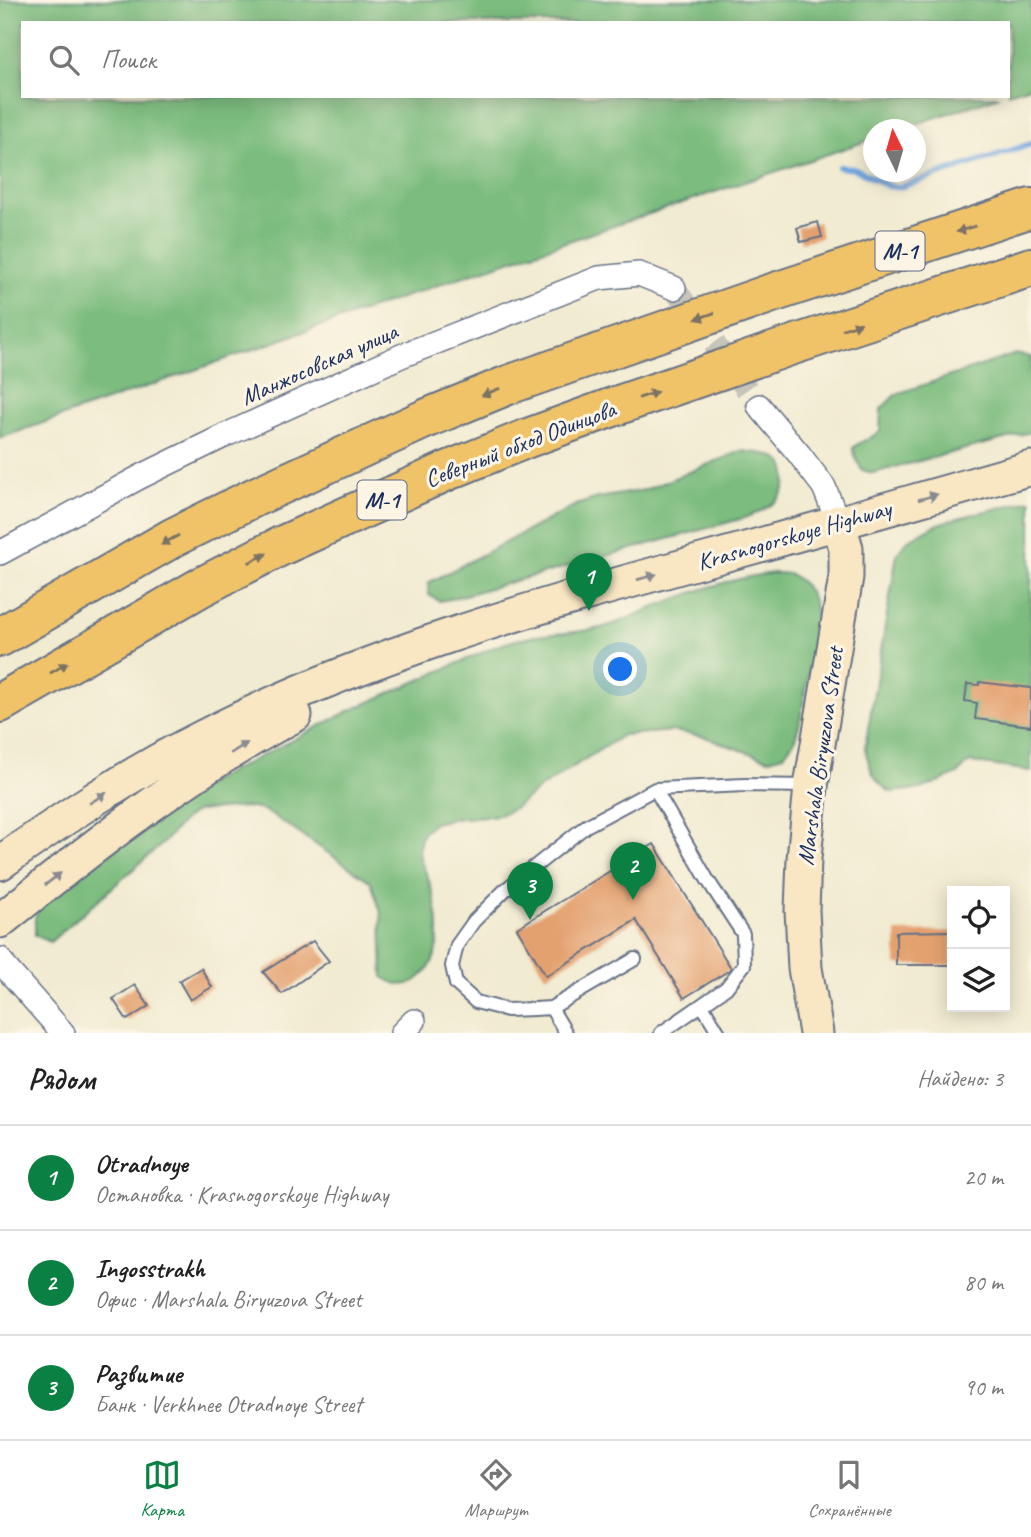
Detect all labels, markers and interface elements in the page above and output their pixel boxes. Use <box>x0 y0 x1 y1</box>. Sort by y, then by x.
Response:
search box <box>21 21 1010 98</box>
icon: search <box>45 41 83 79</box>
text: Поиск <box>101 43 156 76</box>
north arrow <box>863 119 926 182</box>
one-way arrow <box>956 224 977 235</box>
road number: М-1 <box>876 232 925 270</box>
one-way arrow <box>694 311 715 322</box>
street label: Манжосовская улица <box>236 316 403 412</box>
one-way arrow <box>841 320 862 330</box>
one-way arrow <box>480 387 501 398</box>
one-way arrow <box>638 389 659 400</box>
street label: Северный обход Одинцова <box>421 393 621 494</box>
road number: М-1 <box>358 480 406 520</box>
street label: Krasnogorskoye Highway <box>694 492 896 577</box>
one-way arrow <box>917 492 938 502</box>
one-way arrow <box>160 534 179 546</box>
one-way arrow <box>248 552 268 564</box>
pin: 1 <box>566 553 612 611</box>
one-way arrow <box>636 571 657 581</box>
street label: Marshala Biryuzova Street <box>790 643 850 867</box>
your location <box>603 652 637 686</box>
one-way arrow <box>49 662 68 674</box>
one-way arrow <box>229 741 249 754</box>
one-way arrow <box>88 791 107 804</box>
pin: 2 <box>610 842 656 900</box>
pin: 3 <box>507 862 553 920</box>
one-way arrow <box>44 871 62 886</box>
map controls <box>947 886 1010 1012</box>
button: locate <box>947 886 1010 949</box>
button: layers <box>947 949 1010 1012</box>
text: Рядом <box>28 1060 95 1098</box>
text: Найдено: 3 <box>917 1064 1003 1093</box>
text: Otradnoye <box>95 1147 188 1180</box>
text: 1 <box>46 1163 56 1192</box>
text: 20 m <box>964 1163 1003 1192</box>
text: Остановка · Krasnogorskoye Highway <box>95 1180 388 1209</box>
text: Ingosstrakh <box>95 1252 205 1285</box>
text: 2 <box>46 1268 56 1297</box>
text: 80 m <box>964 1268 1003 1297</box>
text: Офис · Marshala Biryuzova Street <box>95 1285 362 1314</box>
text: Развитие <box>95 1357 182 1390</box>
text: 3 <box>46 1373 56 1402</box>
text: 90 m <box>964 1373 1003 1402</box>
text: Банк · Verkhnee Otradnoye Street <box>95 1390 362 1419</box>
tab: Карта <box>140 1456 184 1522</box>
tab: Маршрут <box>465 1456 527 1522</box>
tab: Сохранённые <box>808 1456 891 1522</box>

